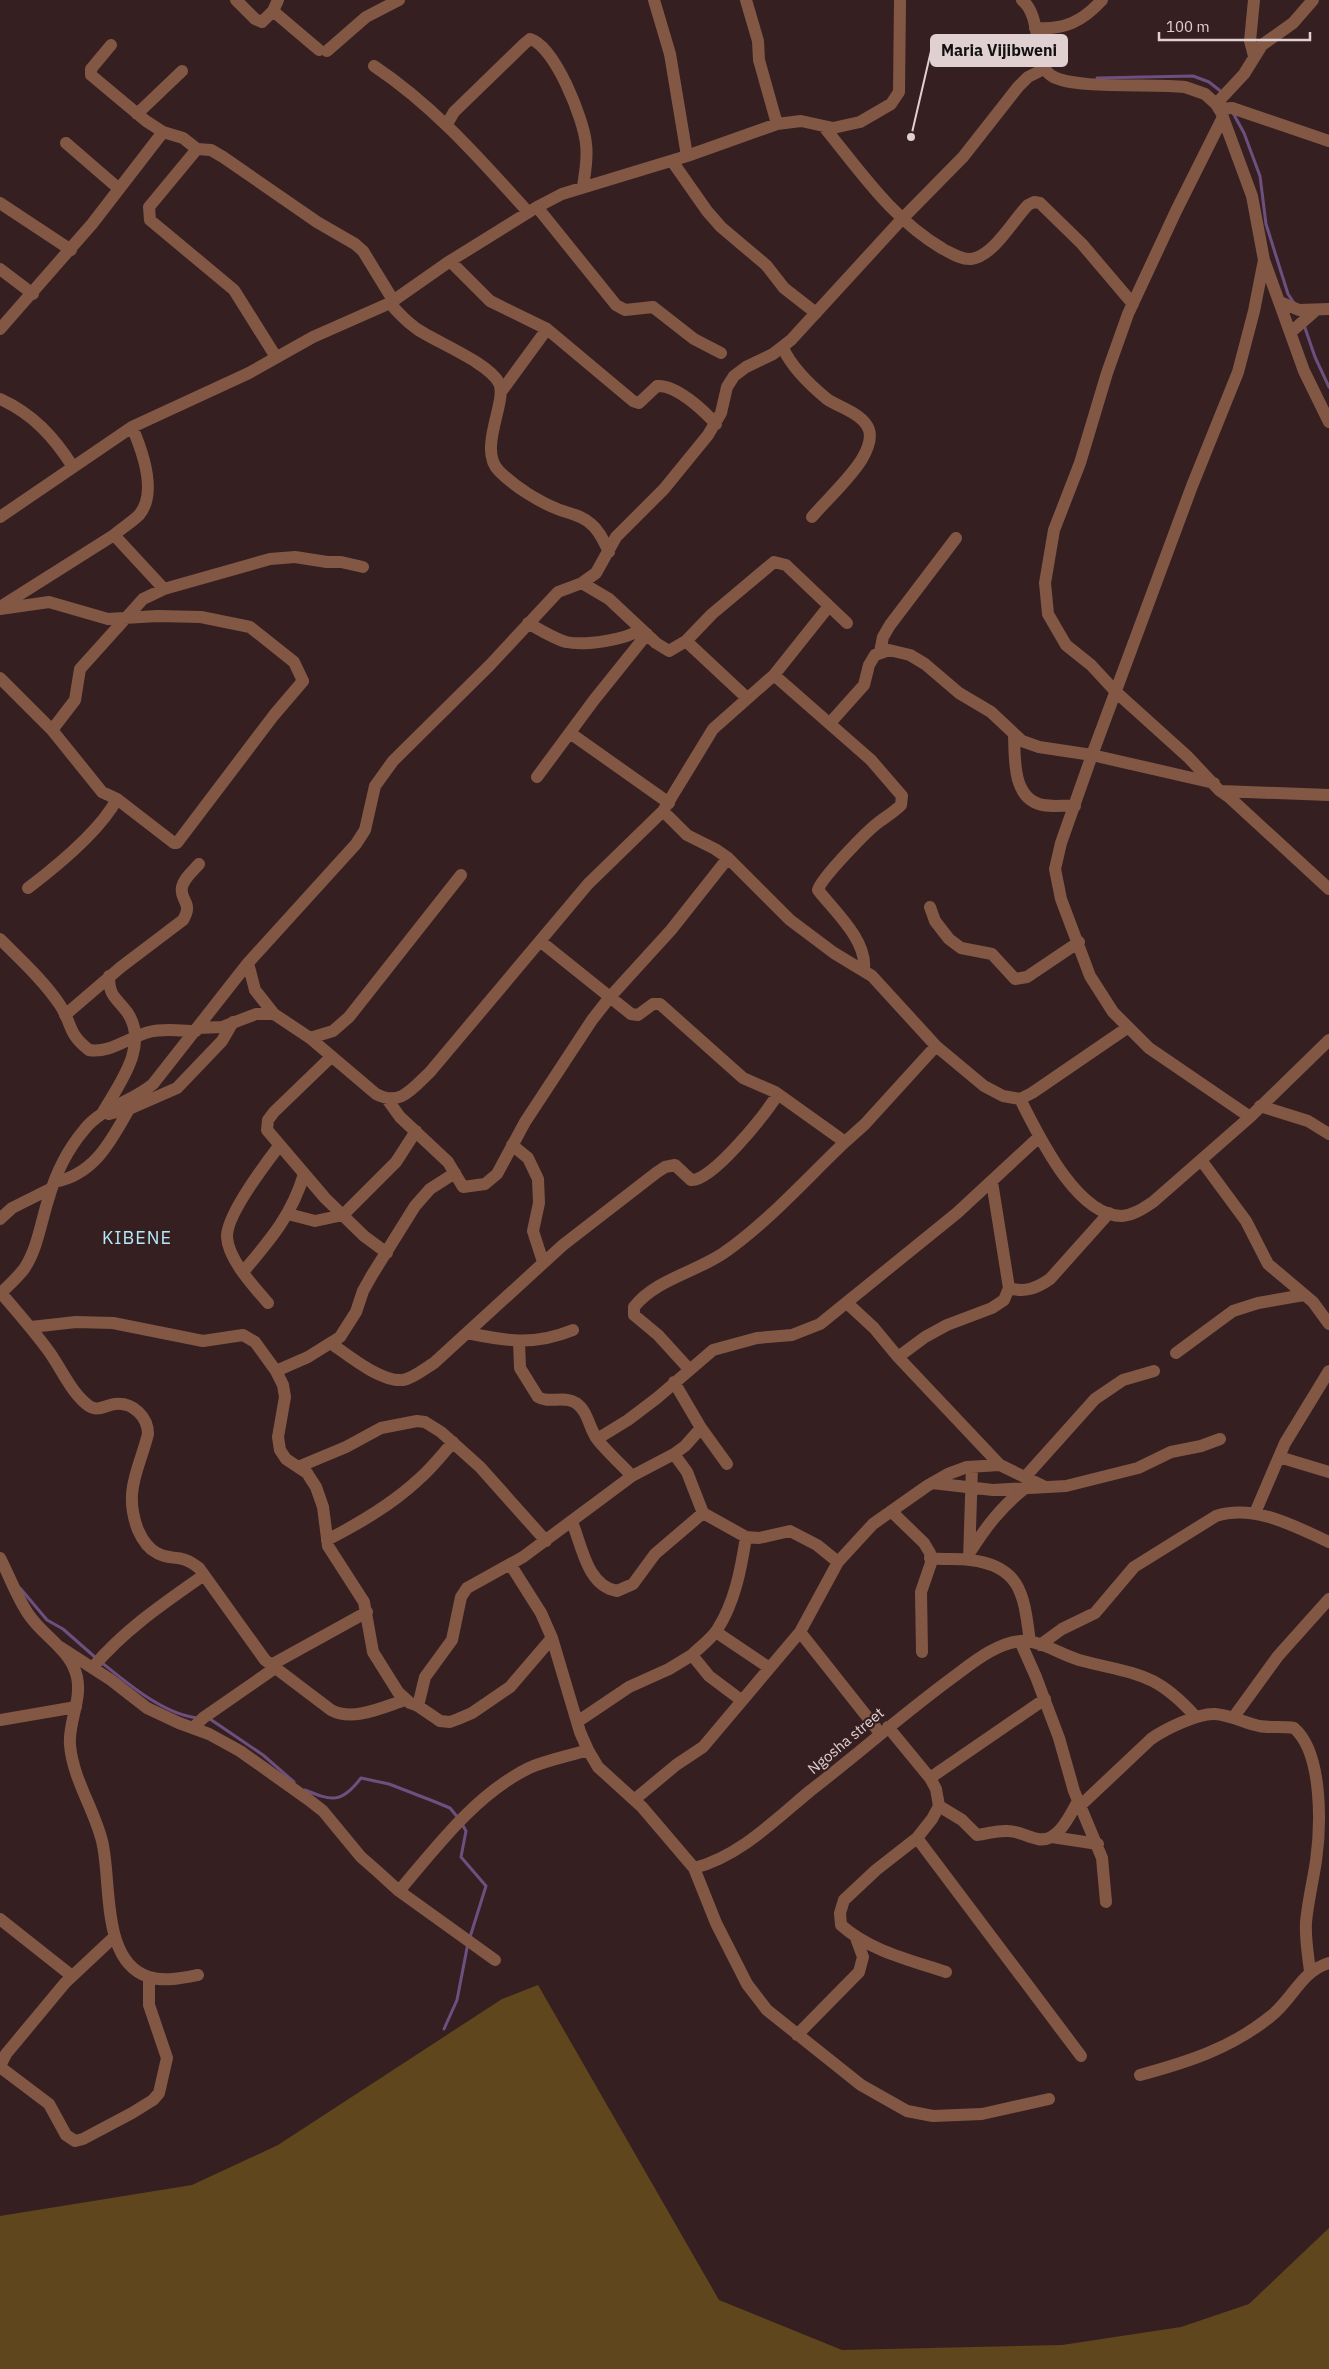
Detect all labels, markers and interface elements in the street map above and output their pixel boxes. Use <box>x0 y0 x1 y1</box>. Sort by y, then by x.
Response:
scale bar <box>1159 10 1310 42</box>
text: 100 m <box>1166 17 1210 36</box>
callout: Maria Vijibweni <box>931 35 1067 66</box>
text: Maria Vijibweni <box>941 40 1057 60</box>
district label: KIBENE <box>102 1226 172 1249</box>
street label: Ngosha street <box>804 1703 888 1778</box>

